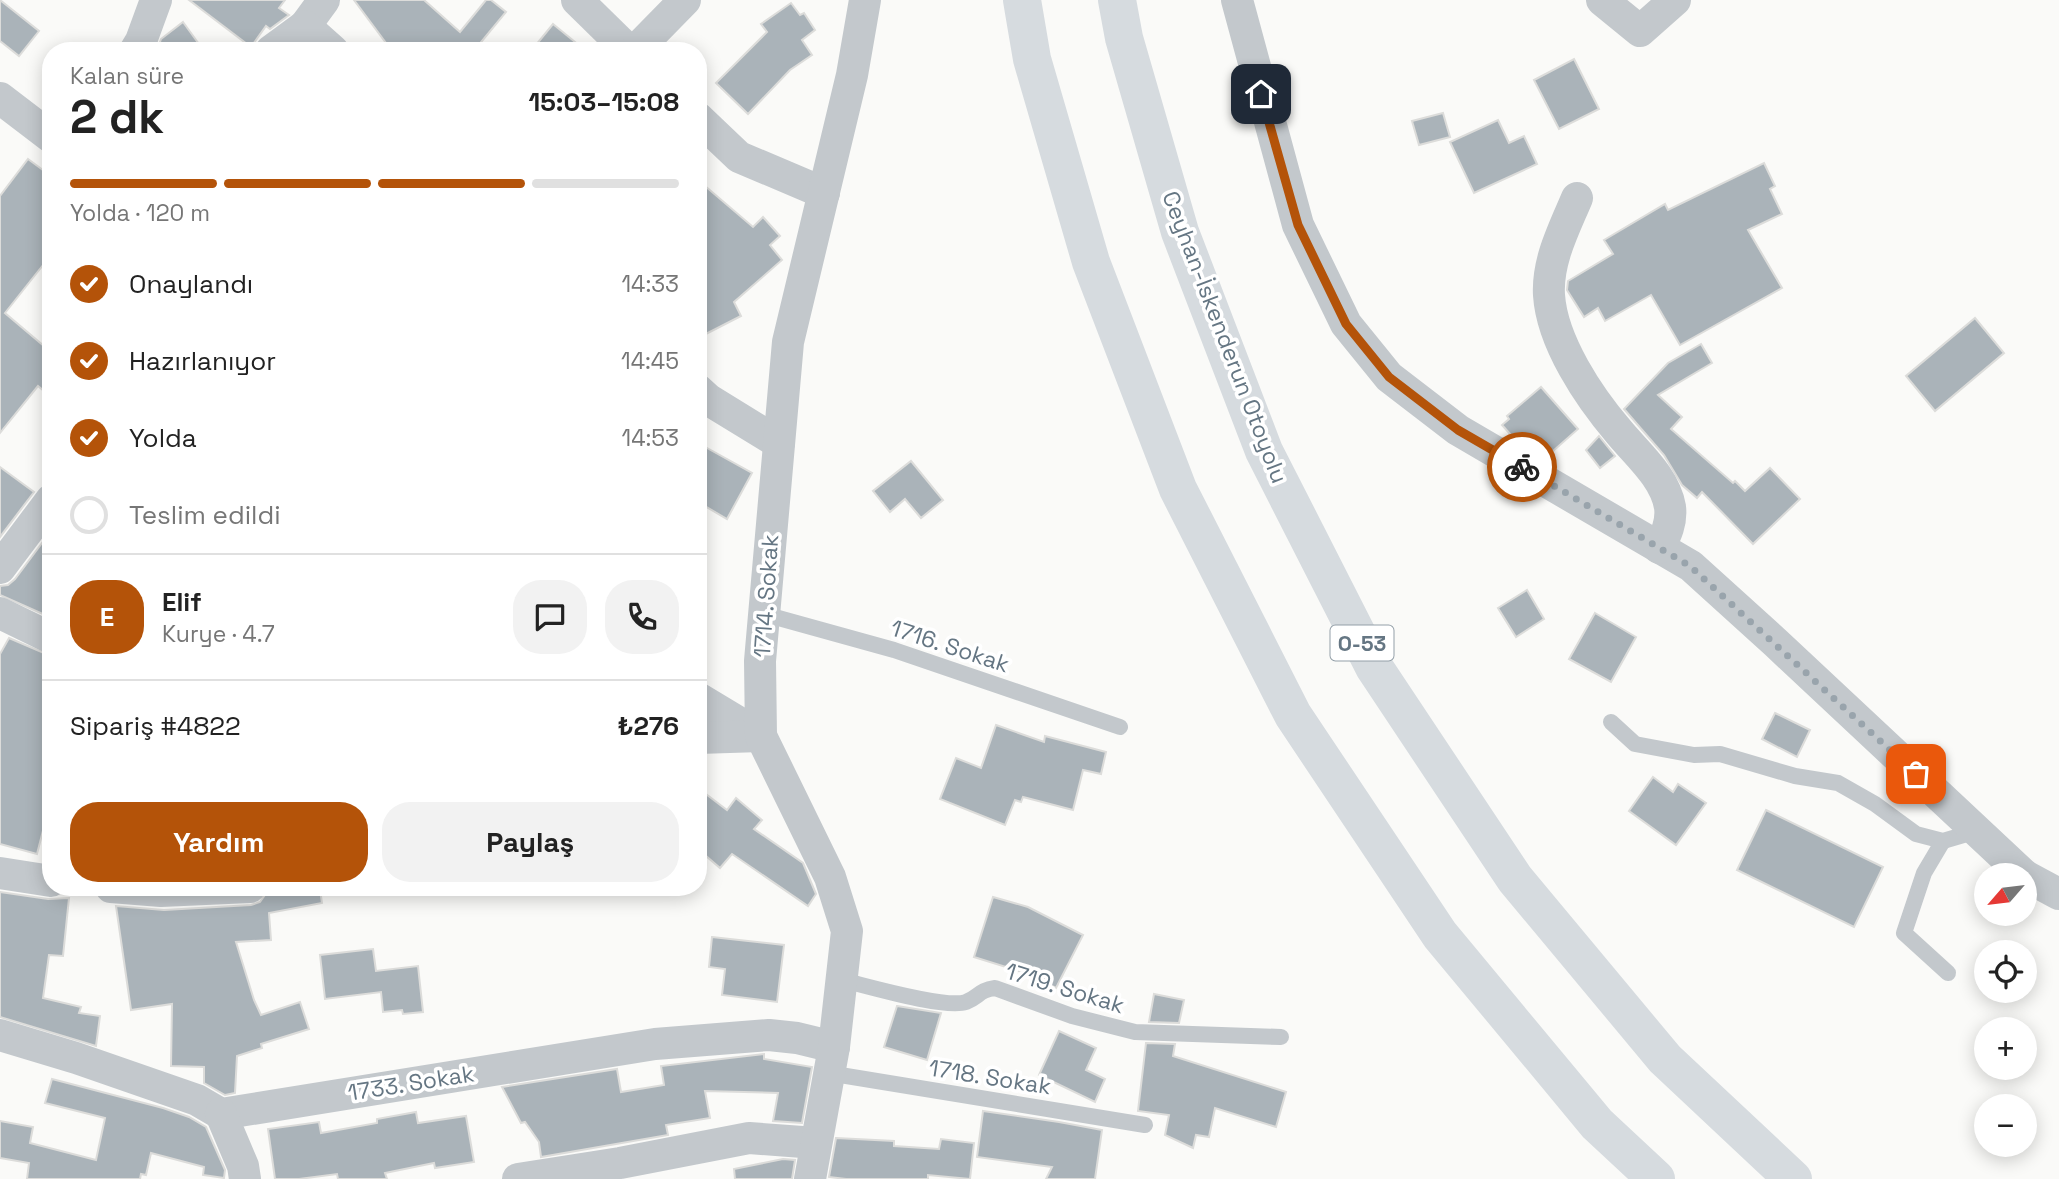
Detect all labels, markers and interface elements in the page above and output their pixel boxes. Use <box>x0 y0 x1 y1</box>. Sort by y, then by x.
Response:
text: Kalan süre <box>70 61 184 91</box>
pin <box>1231 64 1291 124</box>
icon: home <box>1242 75 1280 113</box>
text: 15:03–15:08 <box>529 85 679 119</box>
text: 2 dk <box>70 88 164 146</box>
street label: Ceyhan-İskenderun Otoyolu <box>1155 187 1295 487</box>
text: Yolda · 120 m <box>70 198 210 228</box>
icon: check <box>70 265 108 303</box>
text: Onaylandı <box>129 267 253 301</box>
text: 14:33 <box>621 269 679 299</box>
icon: check <box>70 342 108 380</box>
text: Hazırlanıyor <box>129 344 276 378</box>
text: 14:45 <box>621 346 679 376</box>
icon: check <box>70 419 108 457</box>
text: Yolda <box>129 421 197 455</box>
text: 14:53 <box>622 423 679 453</box>
courier <box>1487 432 1557 502</box>
icon: bike <box>1503 448 1541 486</box>
text: Teslim edildi <box>129 498 281 532</box>
street label: 1714. Sokak <box>747 533 785 659</box>
button: chat <box>513 580 587 654</box>
button: phone <box>605 580 679 654</box>
text: Elif <box>162 585 202 619</box>
text: E <box>100 600 114 634</box>
street label: 1716. Sokak <box>887 613 1013 679</box>
text: Kurye · 4.7 <box>162 619 275 649</box>
road number: O-53 <box>1330 626 1394 660</box>
text: Sipariş #4822 <box>70 709 241 743</box>
text: ₺276 <box>617 709 679 743</box>
pin <box>1886 744 1946 804</box>
icon: bag <box>1897 755 1935 793</box>
button: Yardım <box>70 802 368 882</box>
button: Paylaş <box>382 802 679 882</box>
north arrow <box>1974 863 2037 926</box>
map controls <box>1974 863 2037 1157</box>
button: locate <box>1974 940 2037 1003</box>
street label: 1719. Sokak <box>1002 956 1128 1020</box>
button: + <box>1974 1017 2037 1080</box>
street label: 1718. Sokak <box>927 1053 1053 1101</box>
street label: 1733. Sokak <box>346 1058 476 1108</box>
button: − <box>1974 1094 2037 1157</box>

